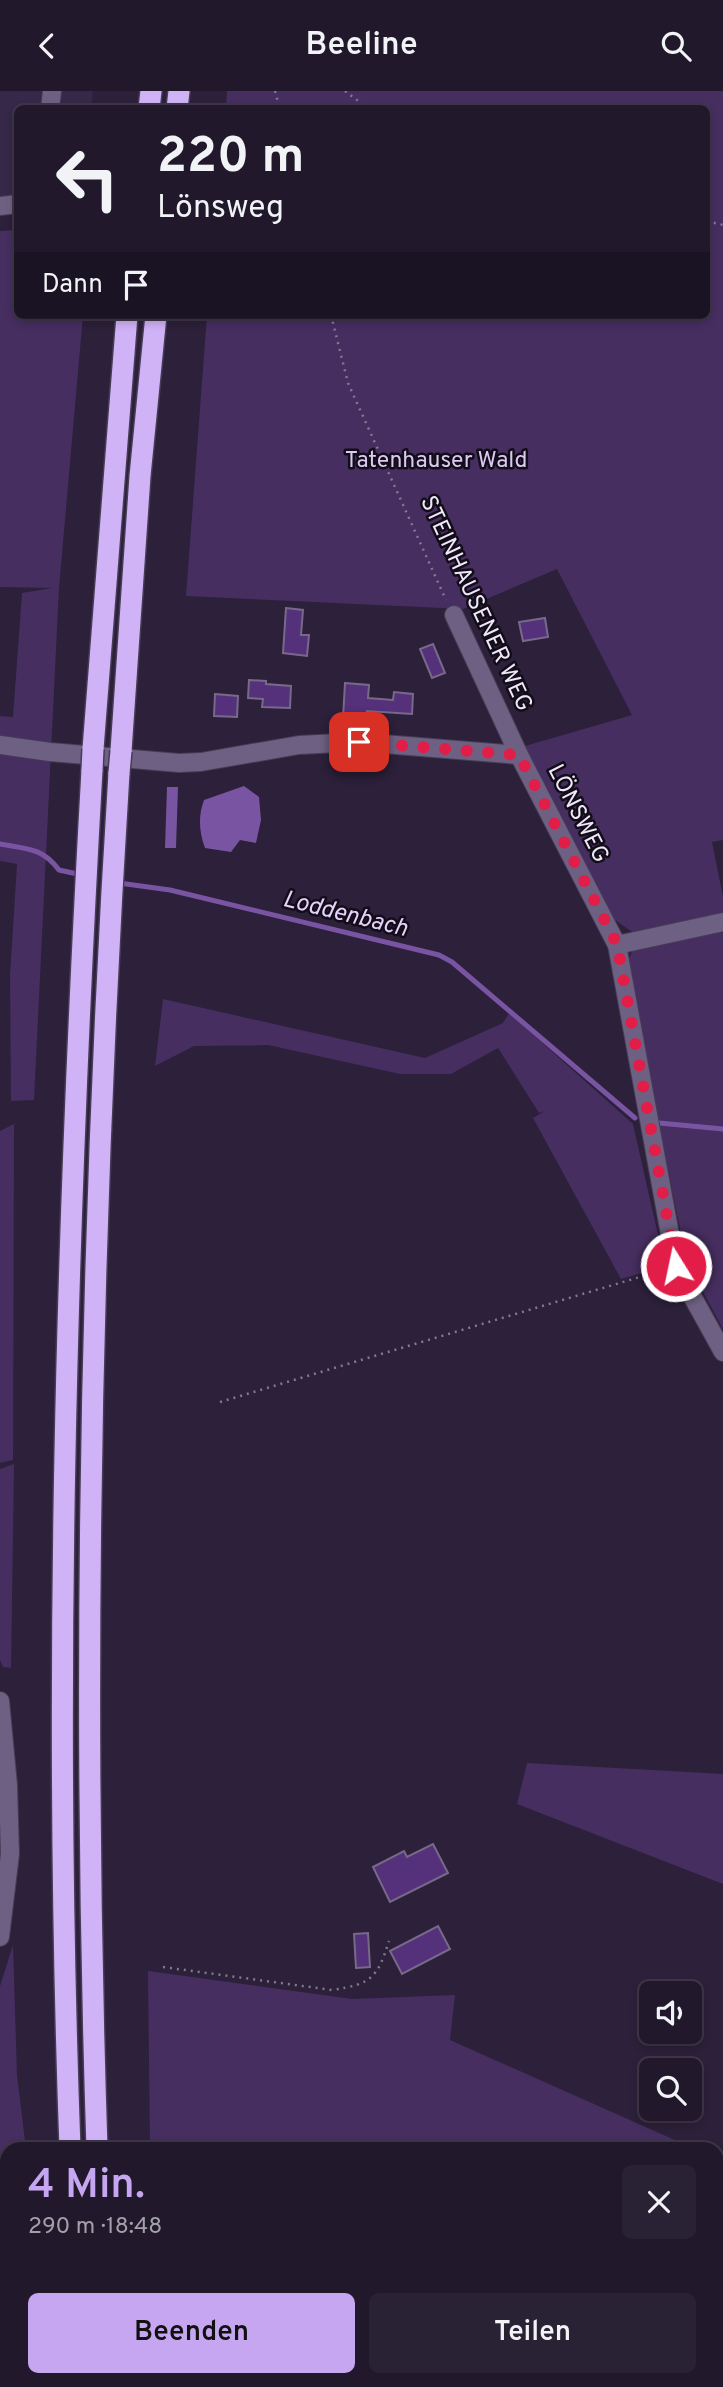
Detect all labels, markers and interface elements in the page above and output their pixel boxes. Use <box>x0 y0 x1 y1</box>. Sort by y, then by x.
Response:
text: Beeline <box>305 26 418 66</box>
icon: back <box>28 27 66 65</box>
icon: search <box>657 27 695 65</box>
text: 220 m <box>157 128 304 190</box>
icon: left <box>42 133 133 224</box>
text: Lönsweg <box>157 189 284 229</box>
icon: arrive <box>117 266 155 304</box>
text: Dann <box>42 269 103 302</box>
park label: Tatenhauser Wald <box>345 447 527 476</box>
street label: STEINHAUSENER WEG <box>412 492 538 716</box>
pin <box>329 712 389 772</box>
icon: arrive <box>340 723 378 761</box>
street label: LÖNSWEG <box>540 759 615 868</box>
water label: Loddenbach <box>279 885 411 945</box>
position arrow <box>639 1229 713 1303</box>
map controls <box>639 1981 702 2121</box>
button: sound <box>639 1981 702 2044</box>
button: search <box>639 2058 702 2121</box>
text: 4 Min. <box>28 2160 145 2213</box>
button: close <box>622 2165 696 2239</box>
text: 290 m · 18:48 <box>28 2213 162 2242</box>
button: Beenden <box>28 2293 355 2373</box>
button: Teilen <box>369 2293 696 2373</box>

